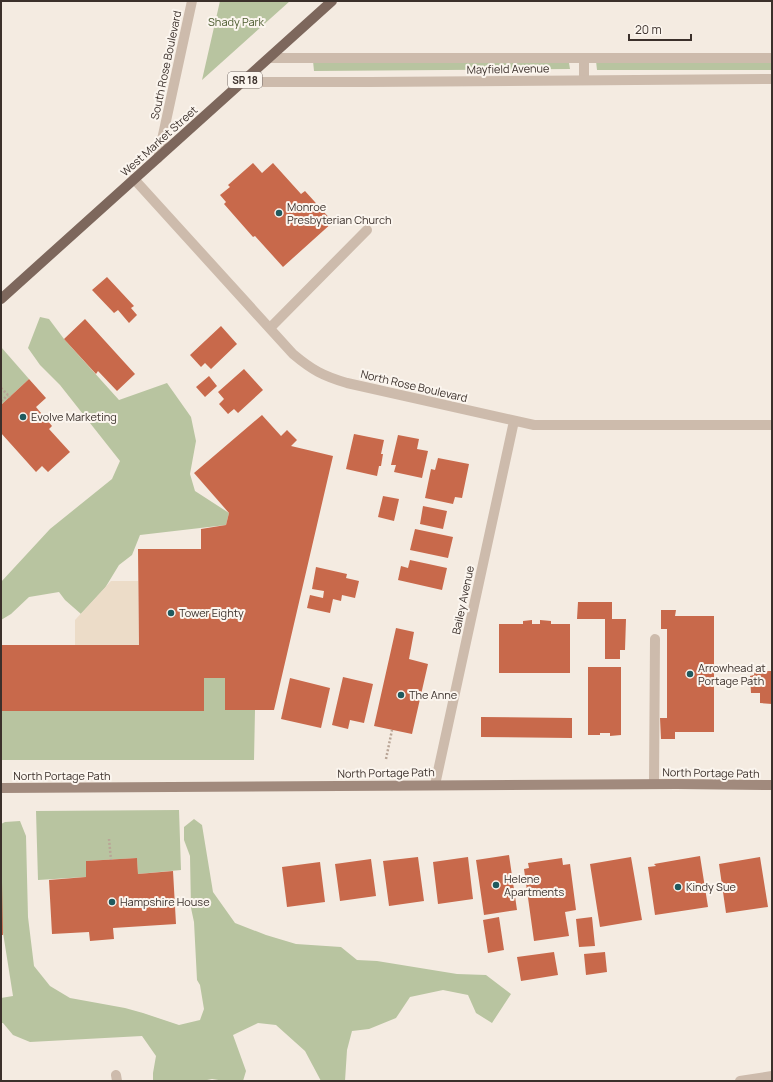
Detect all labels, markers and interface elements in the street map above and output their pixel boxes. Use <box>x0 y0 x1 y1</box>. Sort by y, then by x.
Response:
street label: South Rose Boulevard <box>147 9 184 121</box>
park label: Shady Park <box>208 14 264 29</box>
scale bar <box>629 16 691 42</box>
text: 20 m <box>635 21 662 38</box>
street label: Mayfield Avenue <box>466 60 550 77</box>
road number: SR 18 <box>228 72 262 88</box>
street label: West Market Street <box>117 102 200 179</box>
place label: Monroe Presbyterian Church <box>287 199 392 227</box>
marker: Monroe Presbyterian Church <box>274 208 284 218</box>
street label: North Rose Boulevard <box>359 366 469 405</box>
place label: Evolve Marketing <box>31 409 117 424</box>
marker: Evolve Marketing <box>18 412 28 422</box>
street label: Bailey Avenue <box>448 564 477 636</box>
place label: Tower Eighty <box>179 605 244 620</box>
marker: Tower Eighty <box>166 608 176 618</box>
place label: Arrowhead at Portage Path <box>698 660 766 688</box>
marker: Arrowhead at Portage Path <box>685 669 695 679</box>
place label: The Anne <box>409 687 458 702</box>
marker: The Anne <box>396 690 406 700</box>
street label: North Portage Path <box>337 764 435 781</box>
street label: North Portage Path <box>662 764 760 781</box>
street label: North Portage Path <box>13 768 111 783</box>
place label: Helene Apartments <box>504 871 564 899</box>
place label: Kindy Sue <box>686 879 736 894</box>
marker: Helene Apartments <box>491 880 501 890</box>
marker: Kindy Sue <box>673 882 683 892</box>
place label: Hampshire House <box>120 894 210 909</box>
marker: Hampshire House <box>107 897 117 907</box>

